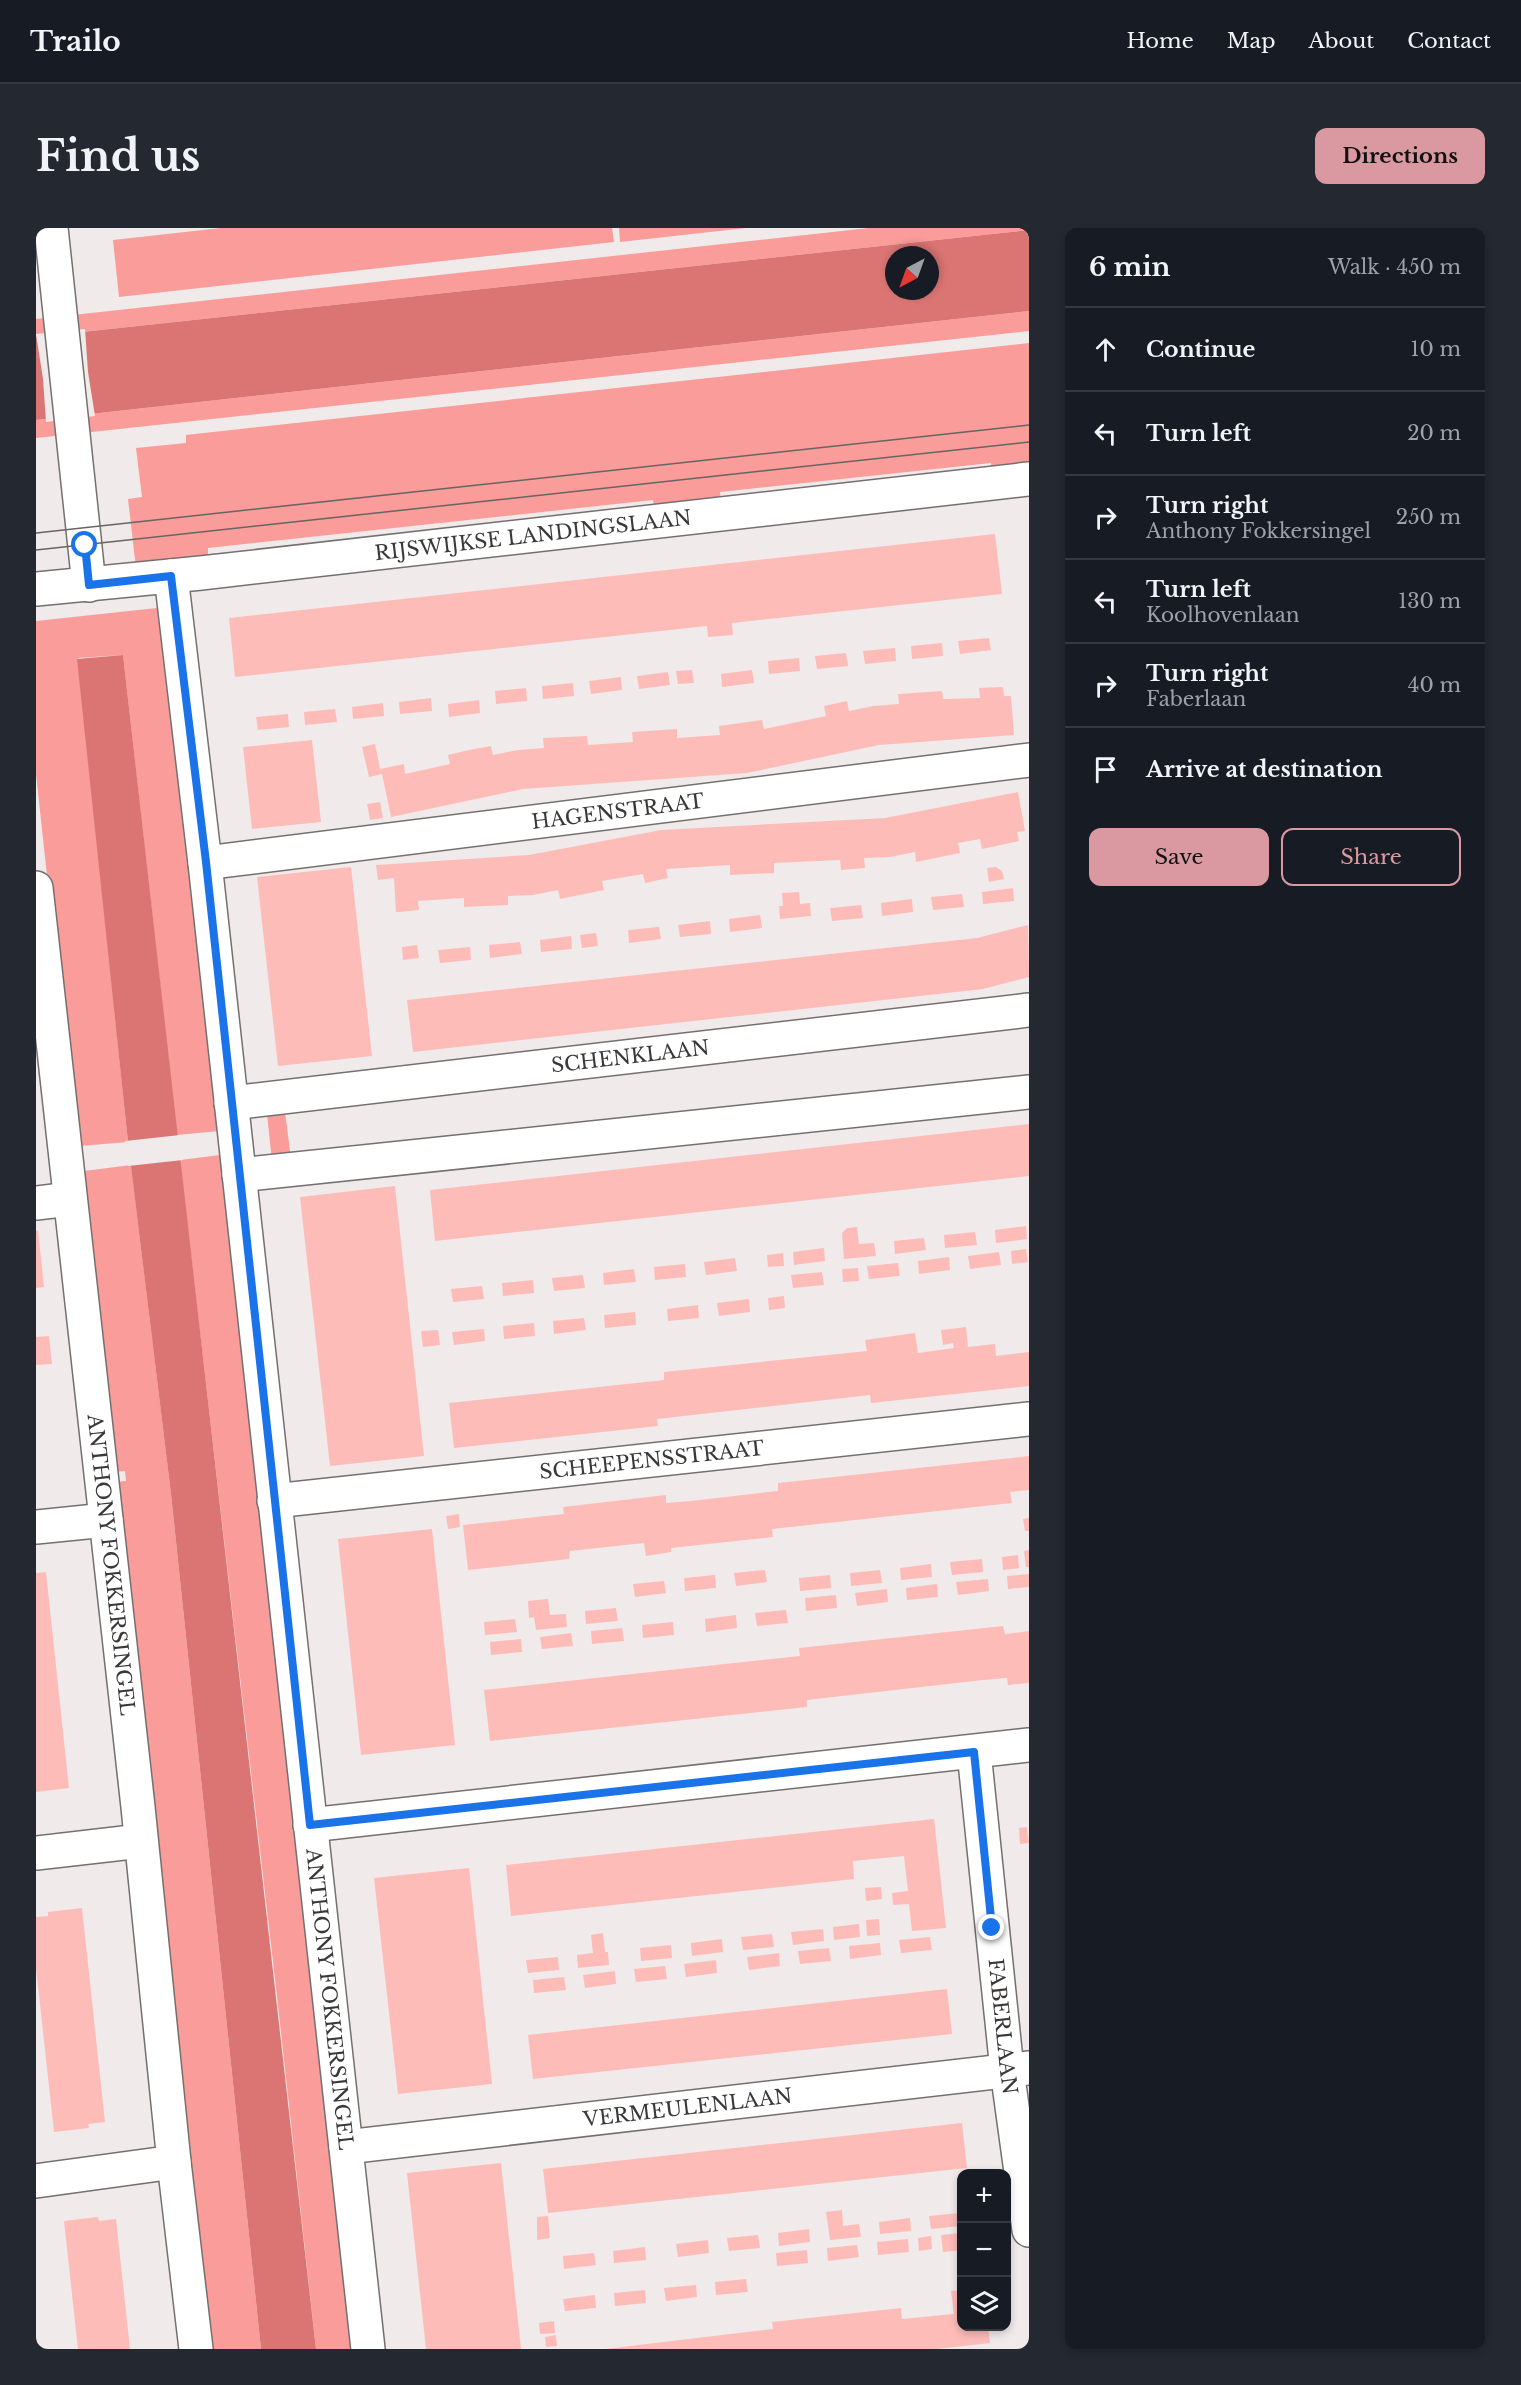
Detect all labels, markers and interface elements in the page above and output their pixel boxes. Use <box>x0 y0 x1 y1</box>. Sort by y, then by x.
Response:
text: Trailo <box>30 24 121 59</box>
text: Home <box>1127 28 1194 54</box>
text: Map <box>1227 28 1275 54</box>
text: About <box>1308 28 1374 54</box>
text: Contact <box>1407 28 1491 54</box>
button: Directions <box>1315 128 1485 184</box>
text: Find us <box>36 130 200 182</box>
north arrow <box>885 246 939 300</box>
text: 6 min <box>1089 251 1170 283</box>
text: Walk · 450 m <box>1328 255 1461 279</box>
icon: ahead <box>1089 333 1122 366</box>
text: Continue <box>1146 336 1255 363</box>
text: 10 m <box>1411 337 1461 361</box>
icon: left <box>1089 417 1122 450</box>
text: Turn left <box>1146 420 1251 447</box>
text: 20 m <box>1407 421 1461 445</box>
text: Turn right <box>1146 492 1268 519</box>
icon: right <box>1089 501 1122 534</box>
street label: RIJSWIJKSE LANDINGSLAAN <box>373 505 693 565</box>
text: 250 m <box>1396 505 1461 529</box>
text: Anthony Fokkersingel <box>1146 519 1371 543</box>
route start <box>71 531 97 557</box>
text: Turn left <box>1146 576 1251 603</box>
icon: left <box>1089 585 1122 618</box>
text: 130 m <box>1398 589 1461 613</box>
text: Koolhovenlaan <box>1146 603 1300 627</box>
text: Turn right <box>1146 660 1268 687</box>
icon: right <box>1089 669 1122 702</box>
text: 40 m <box>1408 673 1461 697</box>
text: Faberlaan <box>1146 687 1246 711</box>
icon: arrive <box>1089 753 1122 786</box>
text: Arrive at destination <box>1146 756 1383 783</box>
street label: HAGENSTRAAT <box>530 789 705 834</box>
button: Save <box>1089 828 1269 886</box>
button: Share <box>1281 828 1461 886</box>
street label: SCHENKLAAN <box>550 1035 711 1078</box>
street label: ANTHONY FOKKERSINGEL <box>82 1412 140 1717</box>
street label: SCHEEPENSSTRAAT <box>538 1436 765 1484</box>
street label: ANTHONY FOKKERSINGEL <box>301 1846 358 2152</box>
route end <box>978 1914 1004 1940</box>
street label: FABERLAAN <box>984 1957 1022 2096</box>
street label: VERMEULENLAAN <box>581 2083 793 2132</box>
map controls <box>957 2169 1011 2331</box>
button: + <box>957 2169 1011 2223</box>
button: − <box>957 2223 1011 2277</box>
button: layers <box>957 2277 1011 2331</box>

